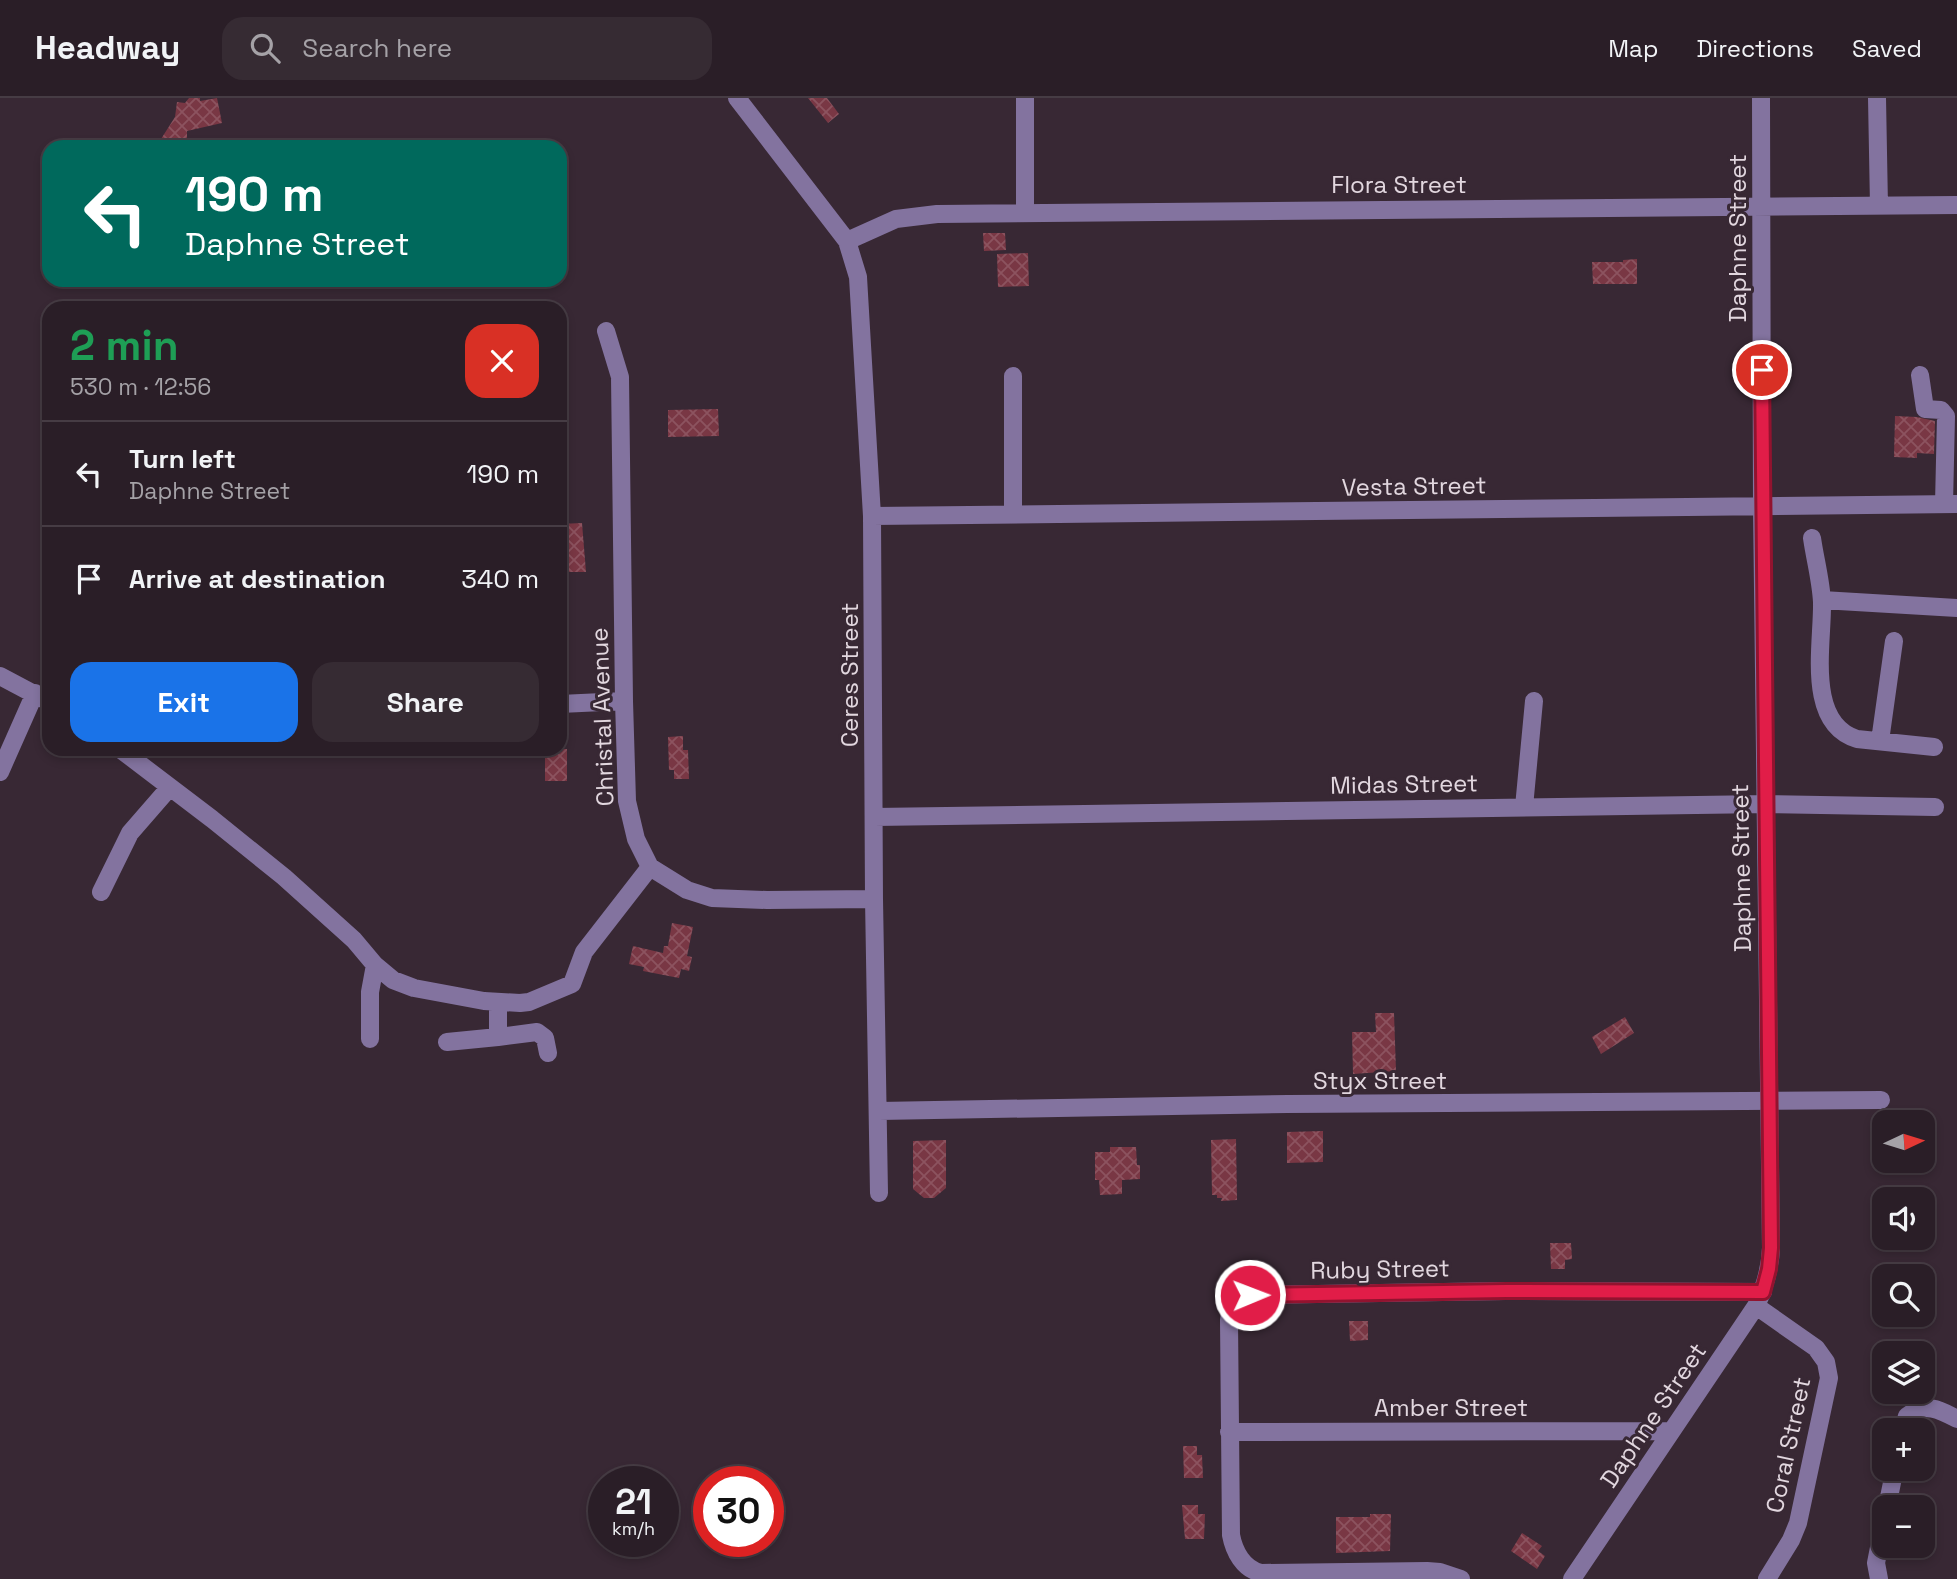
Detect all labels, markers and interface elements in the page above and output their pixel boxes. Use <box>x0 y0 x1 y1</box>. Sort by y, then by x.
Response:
search box <box>222 17 712 80</box>
text: Headway <box>35 27 180 69</box>
icon: search <box>246 29 284 67</box>
text: Search here <box>302 31 452 65</box>
text: Map <box>1608 33 1658 64</box>
text: Directions <box>1696 33 1814 64</box>
text: Saved <box>1852 33 1922 64</box>
street label: Daphne Street <box>1722 154 1753 322</box>
text: 190 m <box>185 163 323 225</box>
icon: left <box>70 168 161 259</box>
street label: Flora Street <box>1331 169 1467 200</box>
text: Daphne Street <box>185 224 409 264</box>
text: 2 min <box>70 319 179 372</box>
button: close <box>465 324 539 398</box>
pin <box>1732 340 1792 400</box>
icon: arrive <box>1743 351 1781 389</box>
text: 530 m · 12:56 <box>70 372 211 402</box>
text: Turn left <box>129 442 236 476</box>
icon: left <box>70 455 108 493</box>
text: 190 m <box>467 457 539 491</box>
street label: Vesta Street <box>1341 469 1487 503</box>
text: Daphne Street <box>129 476 290 506</box>
icon: arrive <box>70 560 108 598</box>
text: Arrive at destination <box>129 562 386 596</box>
text: 340 m <box>461 562 539 596</box>
street label: Ceres Street <box>834 603 865 747</box>
street label: Christal Avenue <box>583 627 621 807</box>
button: Exit <box>70 662 298 742</box>
button: Share <box>312 662 539 742</box>
street label: Midas Street <box>1330 767 1478 801</box>
street label: Daphne Street <box>1724 784 1758 952</box>
street label: Styx Street <box>1313 1065 1447 1096</box>
north arrow <box>1872 1110 1936 1172</box>
map controls <box>1872 1110 1935 1558</box>
button: sound <box>1872 1187 1935 1250</box>
street label: Ruby Street <box>1310 1252 1450 1286</box>
position arrow <box>1213 1258 1287 1332</box>
button: search <box>1872 1264 1935 1327</box>
street label: Daphne Street <box>1593 1337 1713 1493</box>
button: layers <box>1872 1341 1935 1404</box>
street label: Coral Street <box>1758 1374 1818 1516</box>
street label: Amber Street <box>1374 1392 1528 1423</box>
button: + <box>1872 1418 1935 1481</box>
speed limit sign: 30 <box>693 1466 784 1557</box>
text: 21 <box>615 1480 652 1524</box>
button: − <box>1872 1495 1935 1558</box>
text: km/h <box>612 1517 655 1540</box>

